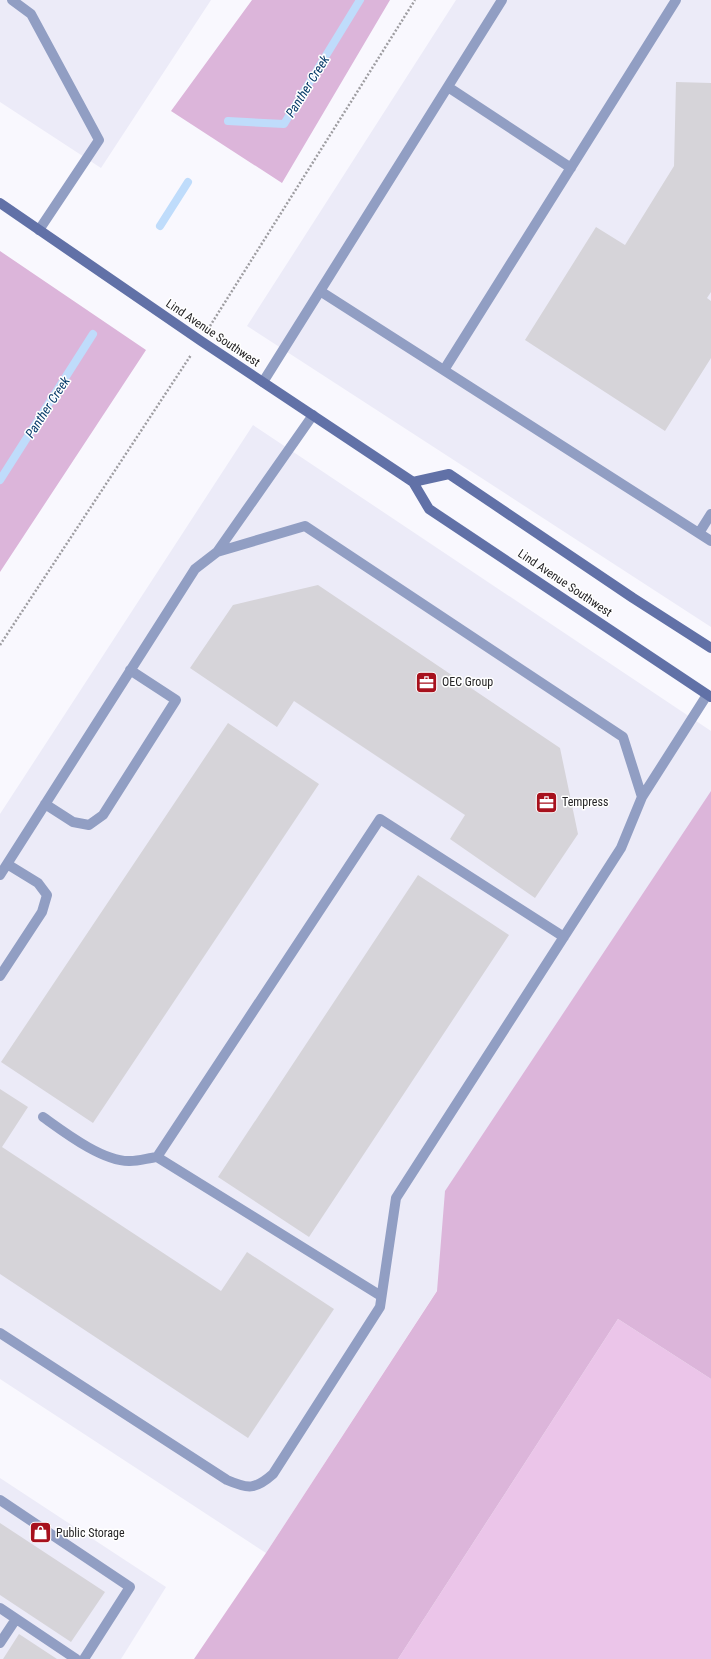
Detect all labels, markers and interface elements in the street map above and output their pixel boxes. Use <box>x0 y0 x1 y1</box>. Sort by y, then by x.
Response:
water label: Panther Creek <box>283 52 332 120</box>
street label: Lind Avenue Southwest <box>163 296 263 370</box>
water label: Panther Creek <box>22 374 73 441</box>
street label: Lind Avenue Southwest <box>515 546 615 620</box>
office icon: OEC Group <box>413 669 439 695</box>
place label: OEC Group <box>442 675 493 689</box>
office icon: Tempress <box>534 789 560 815</box>
place label: Tempress <box>562 795 608 809</box>
shop icon: Public Storage <box>28 1520 54 1546</box>
place label: Public Storage <box>56 1526 125 1540</box>

